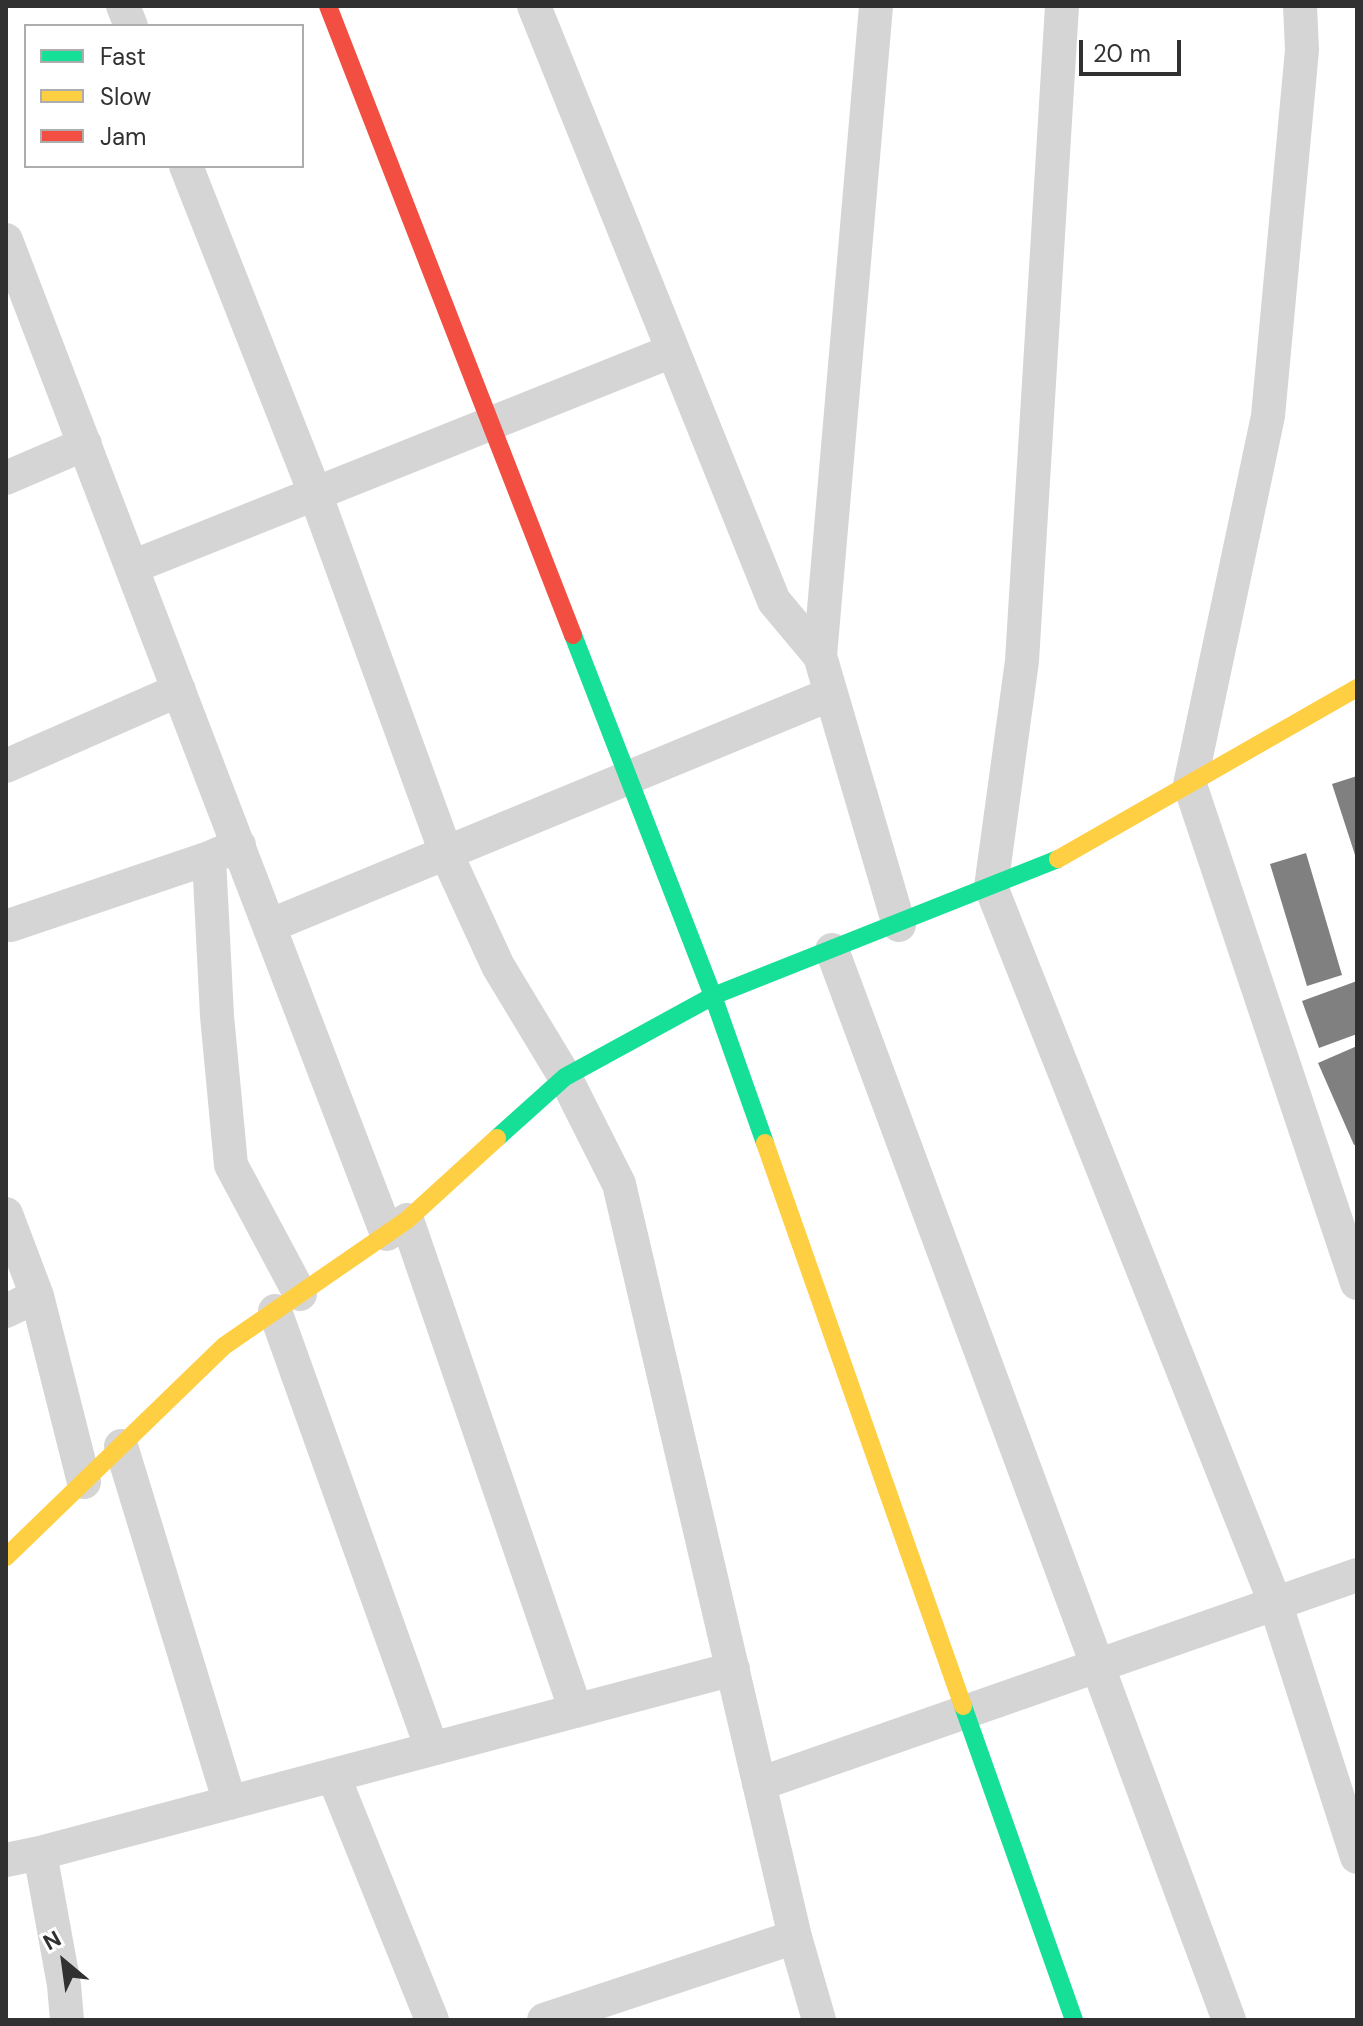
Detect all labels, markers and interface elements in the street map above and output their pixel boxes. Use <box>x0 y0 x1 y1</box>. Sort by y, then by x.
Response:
legend <box>24 24 304 168</box>
scale bar <box>1083 24 1185 74</box>
text: 20 m <box>1093 38 1151 69</box>
text: Fast <box>100 41 146 72</box>
text: Slow <box>100 81 151 112</box>
text: Jam <box>100 121 146 152</box>
north arrow <box>24 1922 104 2002</box>
text: N <box>38 1924 66 1957</box>

